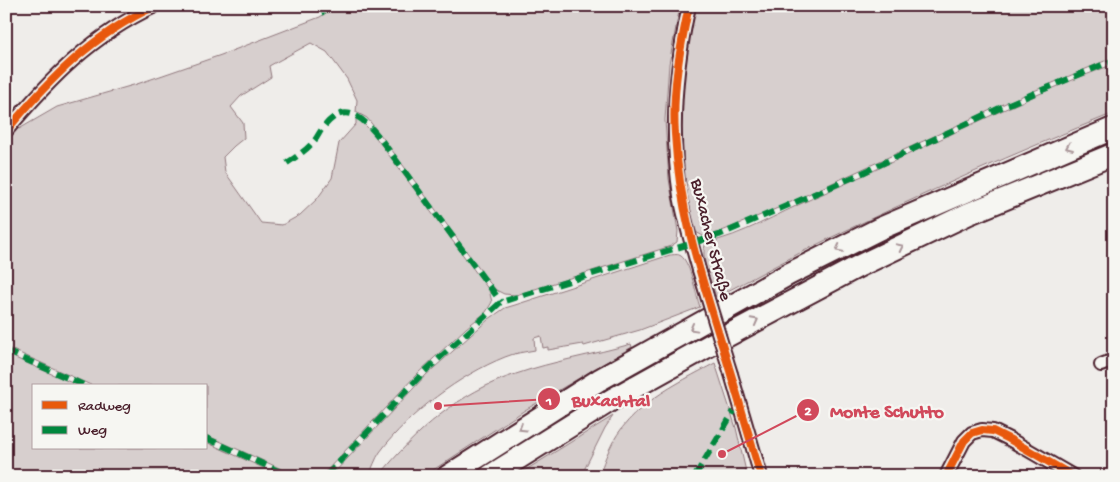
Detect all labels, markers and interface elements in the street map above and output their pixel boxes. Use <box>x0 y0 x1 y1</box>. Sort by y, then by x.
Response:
one-way arrow <box>1065 140 1074 151</box>
street label: Buxacher Straße <box>684 176 735 304</box>
one-way arrow <box>835 243 844 253</box>
one-way arrow <box>895 243 904 253</box>
one-way arrow <box>750 317 759 327</box>
one-way arrow <box>689 322 698 332</box>
callout: Buxachtal <box>537 382 660 416</box>
legend <box>32 384 208 450</box>
text: Buxachtal <box>571 391 650 414</box>
text: 1 <box>545 393 552 411</box>
callout: Monte Schutto <box>795 393 954 427</box>
text: Radweg <box>78 398 131 416</box>
text: Monte Schutto <box>830 402 944 425</box>
text: 2 <box>804 403 812 421</box>
one-way arrow <box>519 421 528 431</box>
text: Weg <box>78 422 107 440</box>

